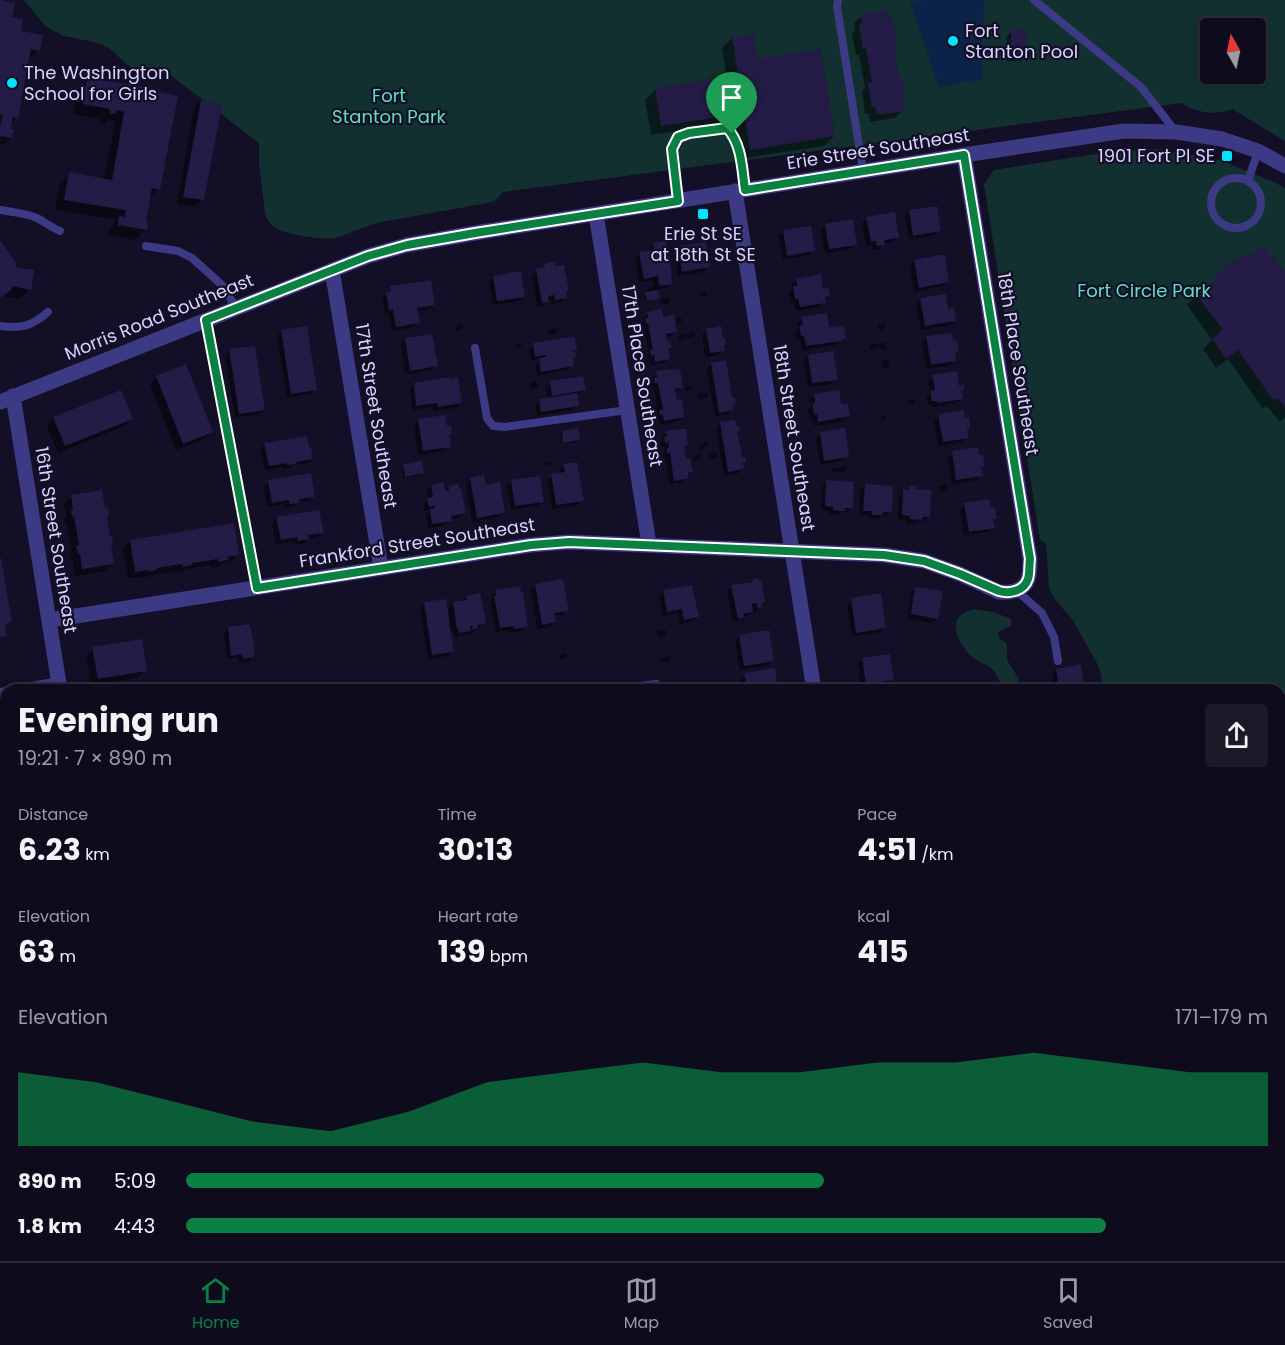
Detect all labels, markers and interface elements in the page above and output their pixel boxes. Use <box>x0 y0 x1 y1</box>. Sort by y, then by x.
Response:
place label: Fort Stanton Pool <box>965 18 1078 64</box>
north arrow <box>1200 18 1266 84</box>
map controls <box>1200 18 1266 84</box>
marker: Fort Stanton Pool <box>946 34 960 48</box>
place label: The Washington School for Girls <box>24 60 170 106</box>
pin <box>706 72 757 134</box>
marker: The Washington School for Girls <box>5 76 19 90</box>
icon: arrive <box>715 81 748 114</box>
park label: Fort Stanton Park <box>332 83 447 129</box>
street label: Erie Street Southeast <box>785 122 971 175</box>
place label: 1901 Fort Pl SE <box>1098 143 1215 168</box>
marker: 1901 Fort Pl SE <box>1220 149 1234 163</box>
marker: Erie St SE at 18th St SE <box>696 207 710 221</box>
place label: Erie St SE at 18th St SE <box>650 221 756 267</box>
street label: Morris Road Southeast <box>61 267 257 366</box>
street label: 18th Place Southeast <box>992 271 1045 457</box>
park label: Fort Circle Park <box>1077 278 1212 303</box>
street label: 17th Place Southeast <box>616 283 669 468</box>
street label: 17th Street Southeast <box>350 322 403 510</box>
street label: 18th Street Southeast <box>767 343 822 533</box>
street label: 16th Street Southeast <box>29 445 84 635</box>
street label: Frankford Street Southeast <box>297 512 537 573</box>
text: Evening run <box>18 697 219 744</box>
button: share <box>1205 704 1268 767</box>
text: 19:21 · 7 × 890 m <box>18 744 172 772</box>
text: Distance <box>18 803 88 826</box>
text: Time <box>438 803 477 826</box>
text: Pace <box>857 803 897 826</box>
text: 6.23 <box>18 828 81 871</box>
text: 30:13 <box>438 828 513 871</box>
text: 4:51 <box>857 828 917 871</box>
text: km <box>81 843 110 866</box>
text: /km <box>917 843 954 866</box>
text: Elevation <box>18 905 90 928</box>
text: Heart rate <box>438 905 518 928</box>
text: kcal <box>857 905 890 928</box>
text: 63 <box>18 930 55 973</box>
text: 139 <box>438 930 486 973</box>
text: 415 <box>857 930 908 973</box>
text: m <box>55 945 76 968</box>
text: bpm <box>486 945 528 968</box>
text: Elevation <box>18 1003 108 1031</box>
text: 171–179 m <box>1175 1003 1268 1031</box>
text: 890 m <box>18 1167 82 1195</box>
text: 5:09 <box>114 1167 156 1195</box>
text: 1.8 km <box>18 1212 82 1240</box>
text: 4:43 <box>114 1212 155 1240</box>
tab: Home <box>192 1274 240 1335</box>
tab: Map <box>624 1274 659 1335</box>
tab: Saved <box>1043 1274 1093 1335</box>

